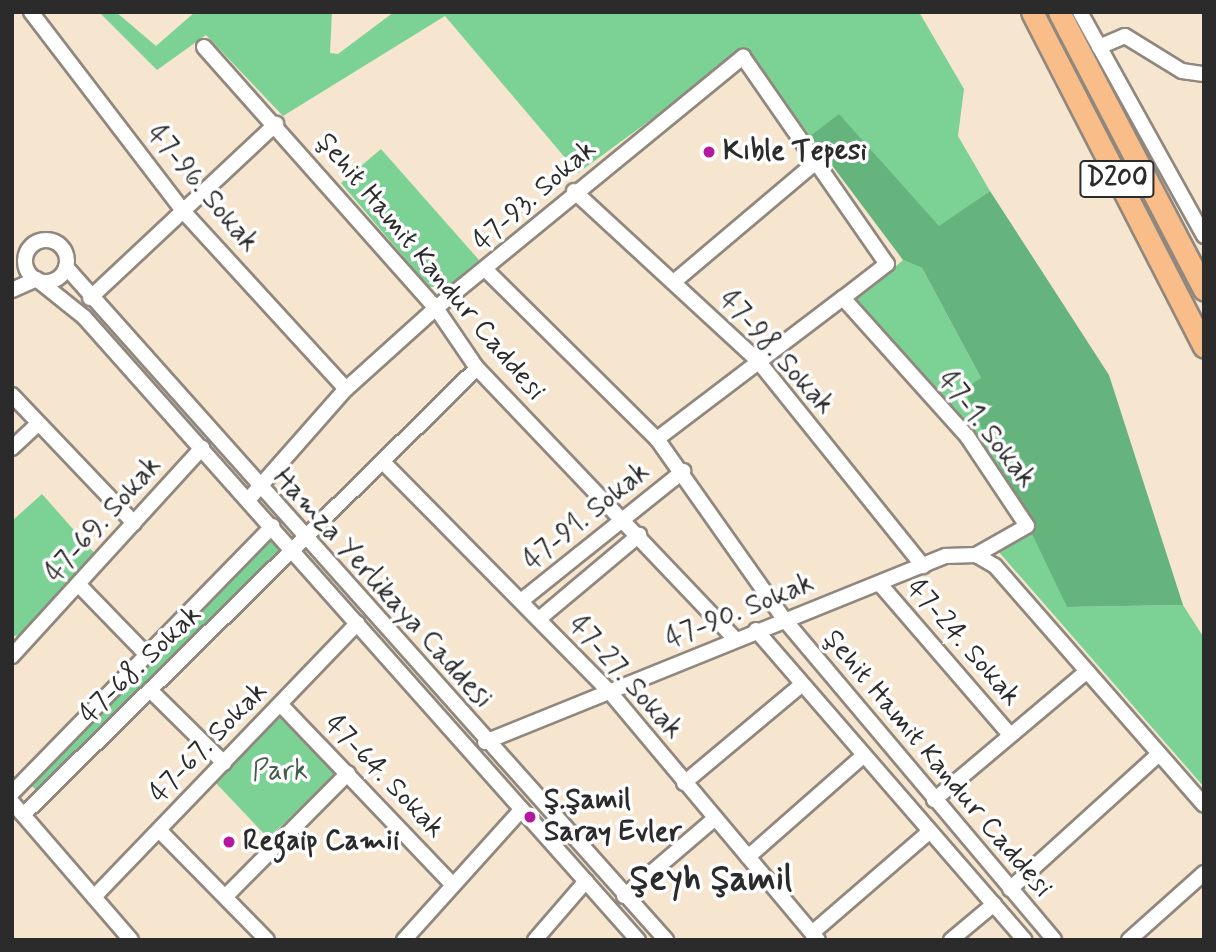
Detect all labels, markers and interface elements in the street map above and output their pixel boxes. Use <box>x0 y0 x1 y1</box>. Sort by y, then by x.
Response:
street label: 47-96. Sokak <box>139 118 265 260</box>
street label: Şehit Hamit Kandur Caddesi <box>307 124 553 410</box>
street label: 47-93. Sokak <box>466 133 604 259</box>
place label: Kıble Tepesi <box>723 135 860 169</box>
marker: Kıble Tepesi <box>701 144 717 160</box>
road number: D200 <box>1078 156 1156 202</box>
street label: 47-98. Sokak <box>711 284 841 422</box>
street label: 47-1. Sokak <box>930 365 1042 495</box>
street label: 47-69. Sokak <box>39 450 169 590</box>
street label: 47-91. Sokak <box>517 456 657 578</box>
street label: Hamza Yerlikaya Caddesi <box>264 461 500 717</box>
street label: 47-90. Sokak <box>661 567 819 657</box>
street label: 47-24. Sokak <box>899 572 1027 714</box>
street label: 47-68. Sokak <box>73 598 209 732</box>
street label: 47-27. Sokak <box>561 609 689 747</box>
street label: Şehit Hamit Kandur Caddesi <box>814 621 1060 907</box>
street label: 47-67. Sokak <box>143 675 275 811</box>
street label: 47-64. Sokak <box>317 708 451 846</box>
park label: Park <box>252 755 308 789</box>
place label: Ş.Şamil Saray Evler <box>544 784 682 850</box>
marker: Ş.Şamil Saray Evler <box>522 809 538 825</box>
place label: Regaip Camii <box>243 825 399 859</box>
marker: Regaip Camii <box>221 834 237 850</box>
district label: Şeyh Şamil <box>630 858 792 900</box>

